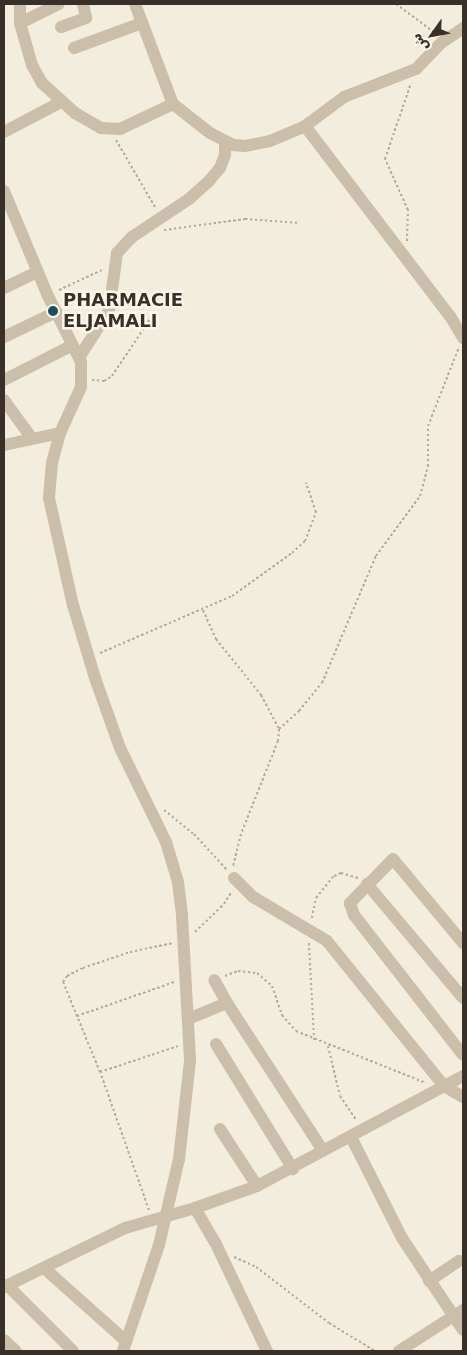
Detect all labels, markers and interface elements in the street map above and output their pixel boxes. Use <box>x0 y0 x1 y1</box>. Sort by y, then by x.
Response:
north arrow <box>407 10 457 60</box>
text: ش <box>407 31 431 55</box>
place label: PHARMACIE ELJAMALI <box>63 290 183 332</box>
marker: PHARMACIE ELJAMALI <box>47 305 59 317</box>

